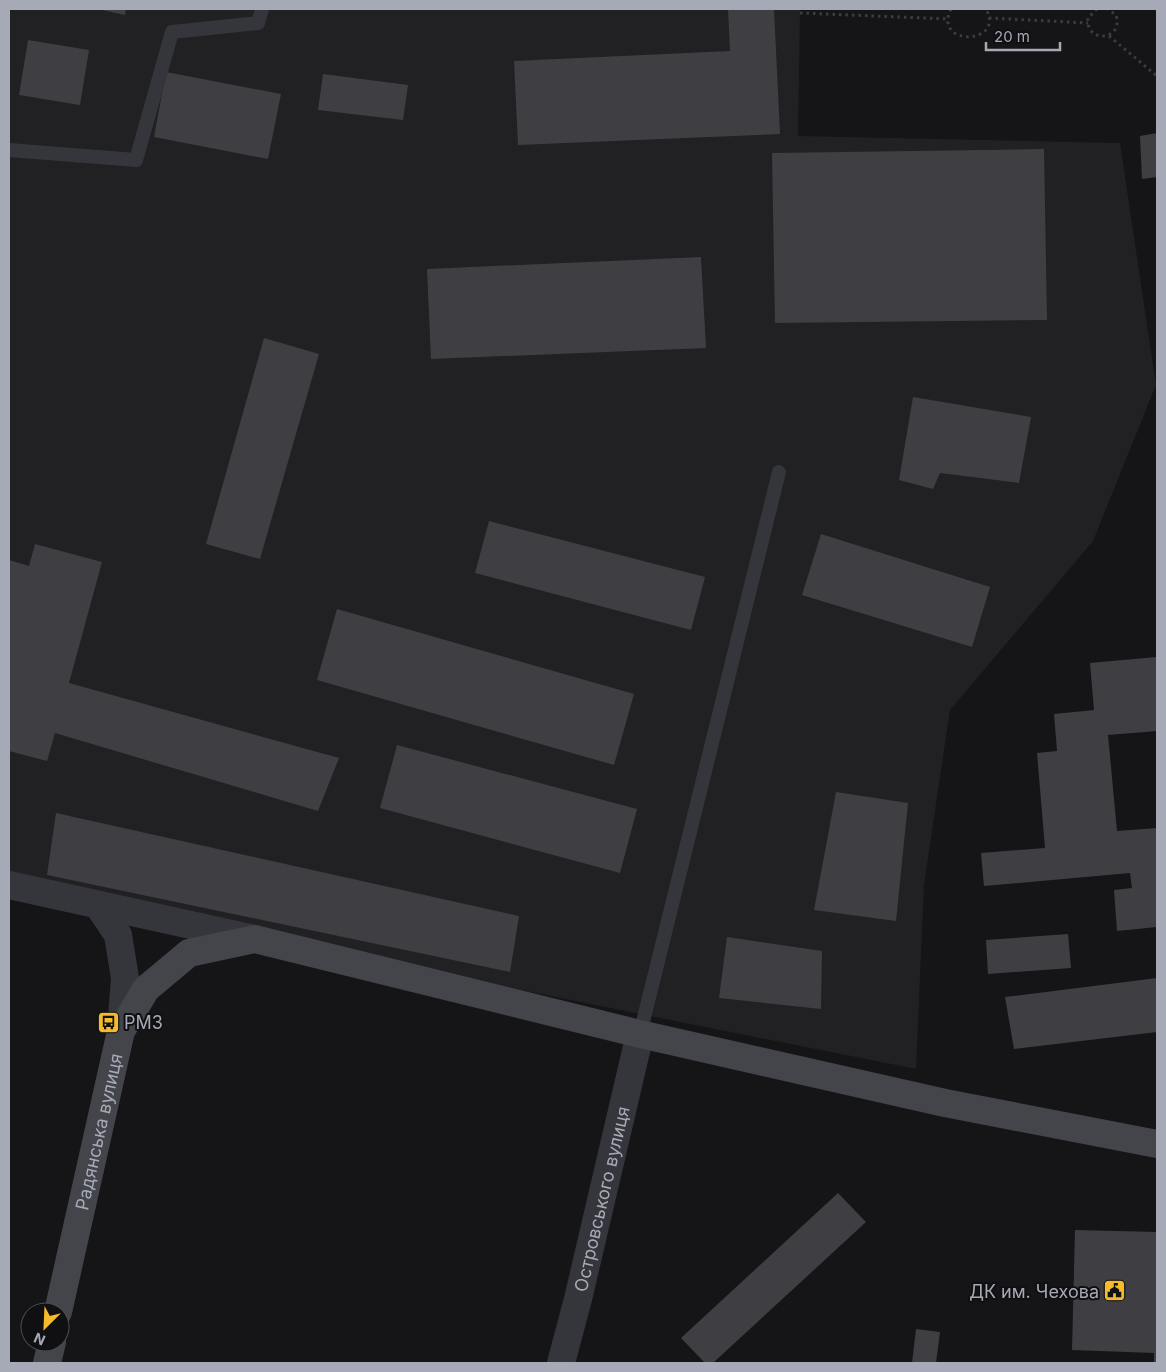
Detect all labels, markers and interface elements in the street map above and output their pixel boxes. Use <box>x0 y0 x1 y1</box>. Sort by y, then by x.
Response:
scale bar <box>986 20 1060 52</box>
text: 20 m <box>994 27 1030 46</box>
bus stop icon: РМЗ <box>96 1010 120 1034</box>
place label: РМЗ <box>124 1012 163 1033</box>
street label: Радянська вулиця <box>71 1051 126 1212</box>
street label: Островського вулиця <box>570 1104 633 1294</box>
public building icon: ДК им. Чехова <box>1103 1279 1127 1303</box>
place label: ДК им. Чехова <box>969 1281 1099 1302</box>
north arrow <box>20 1302 70 1352</box>
text: N <box>31 1329 48 1349</box>

